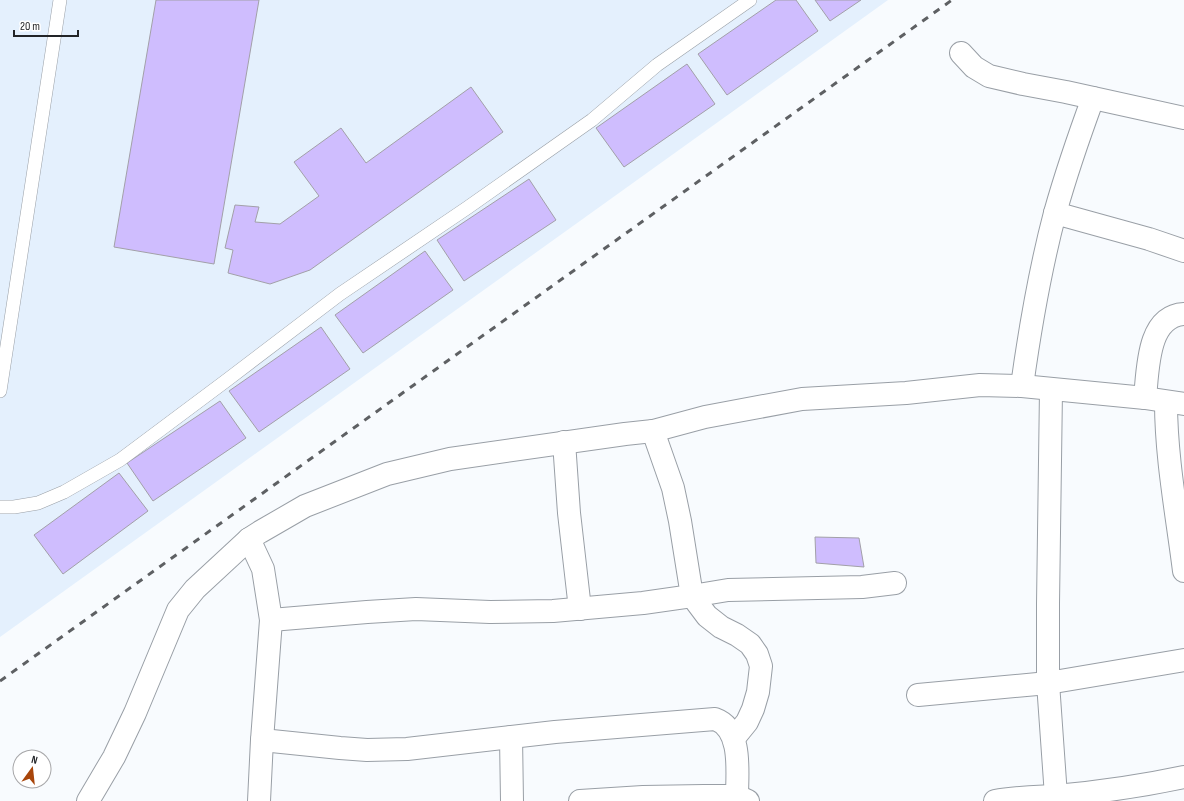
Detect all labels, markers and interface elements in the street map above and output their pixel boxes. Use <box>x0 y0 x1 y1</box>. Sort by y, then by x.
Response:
scale bar <box>14 12 78 38</box>
text: 20 m <box>20 19 40 34</box>
north arrow <box>12 749 52 789</box>
text: N <box>30 753 39 767</box>

